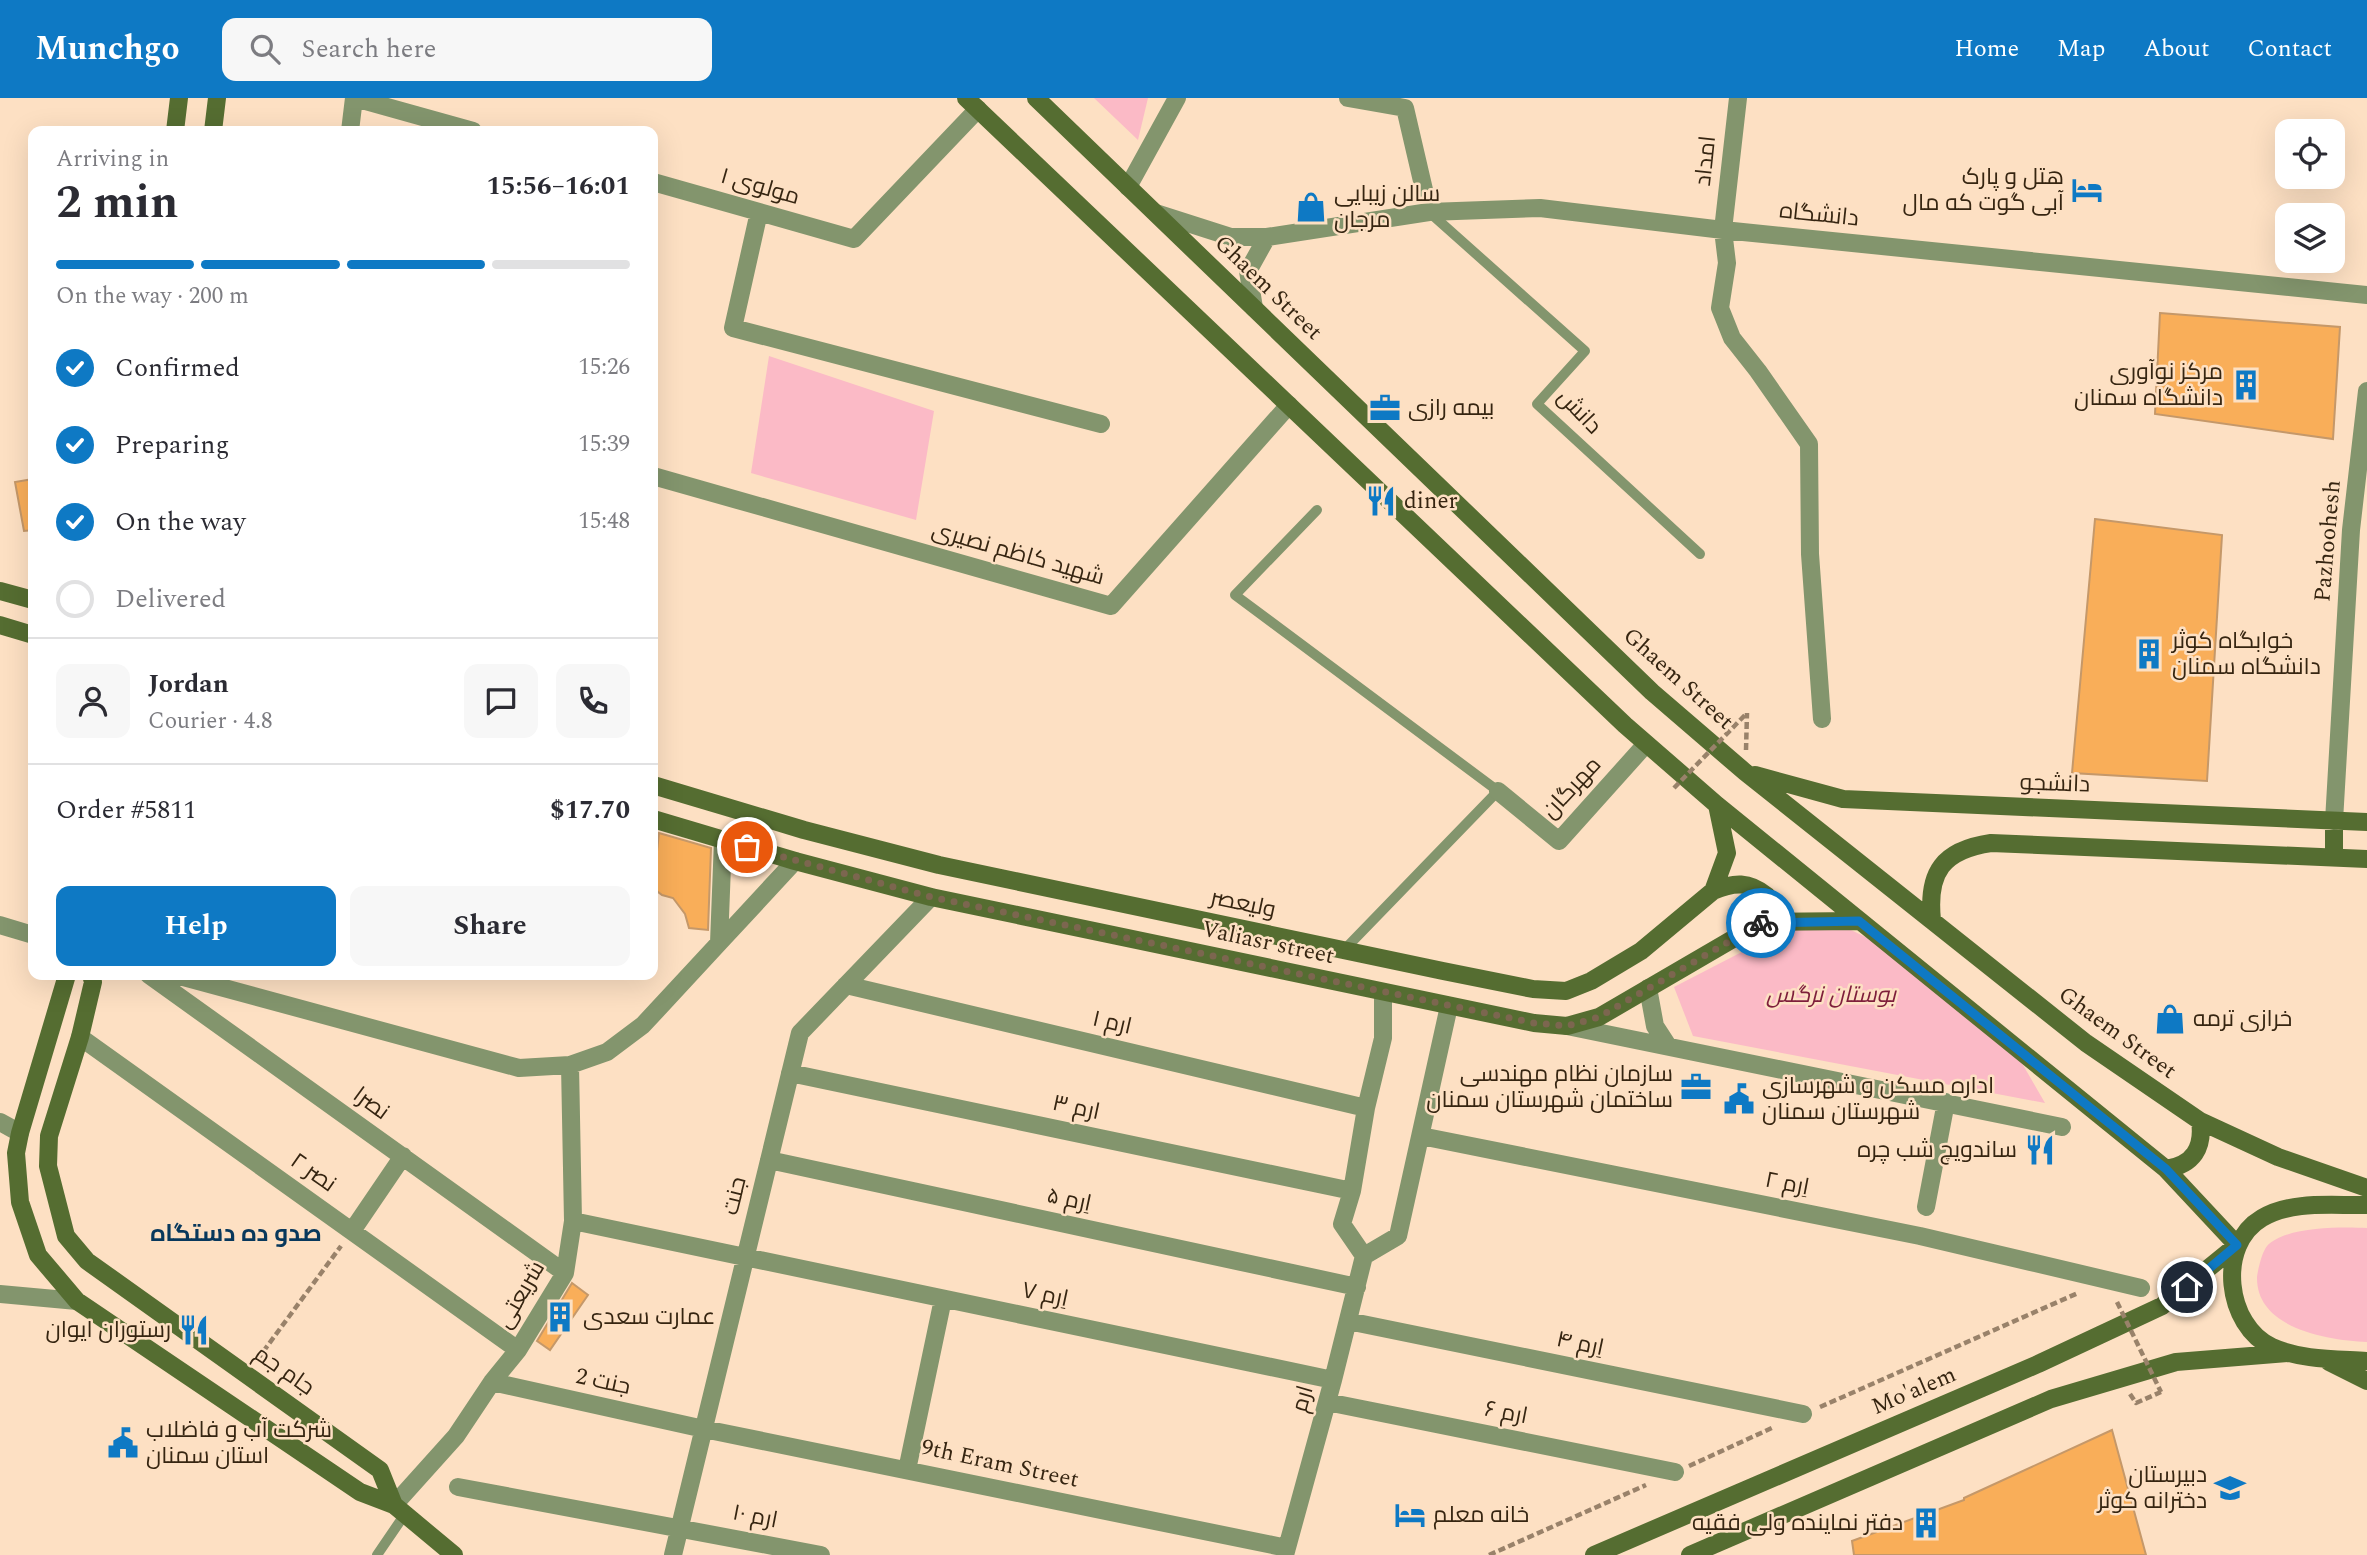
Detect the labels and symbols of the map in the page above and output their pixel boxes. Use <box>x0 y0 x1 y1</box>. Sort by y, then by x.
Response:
street label: امداد <box>1686 134 1726 188</box>
street label: مولوی ۱ <box>716 159 804 215</box>
place label: هتل و پارک آبی گوت که مال <box>1903 160 2064 221</box>
hotel icon: هتل و پارک آبی گوت که مال <box>2070 173 2104 207</box>
place label: سالن زیبایی مرجان <box>1334 177 1440 238</box>
shop icon: سالن زیبایی مرجان <box>1294 190 1328 224</box>
street label: دانشگاه <box>1778 193 1860 237</box>
street label: Ghaem Street <box>1206 227 1330 349</box>
place label: مرکز نوآوری دانشگاه سمنان <box>2074 355 2223 416</box>
building icon: مرکز نوآوری دانشگاه سمنان <box>2229 368 2263 402</box>
street label: دانش <box>1548 381 1610 443</box>
office icon: بیمه رازی <box>1368 391 1402 425</box>
place label: بیمه رازی <box>1408 391 1494 426</box>
street label: Pazhoohesh <box>2305 479 2351 603</box>
restaurant icon: diner <box>1364 484 1398 518</box>
place label: diner <box>1404 484 1458 519</box>
street label: شهید کاظم نصیری <box>928 513 1108 595</box>
street label: Ghaem Street <box>1615 619 1741 739</box>
place label: خوابگاه کوثر دانشگاه سمنان <box>2170 624 2321 685</box>
building icon: خوابگاه کوثر دانشگاه سمنان <box>2132 637 2166 671</box>
street label: مهرگان <box>1534 749 1610 827</box>
street label: دانشجو <box>2019 765 2091 803</box>
pin <box>717 817 777 877</box>
street label: ولیعصر <box>1205 880 1279 928</box>
courier <box>1726 888 1796 958</box>
street label: Valiasr street <box>1199 912 1337 974</box>
park label: بوستان نرگس <box>1766 978 1898 1013</box>
street label: Ghaem Street <box>2050 978 2184 1088</box>
street label: ارم ۱ <box>1089 1002 1135 1044</box>
shop icon: خرازی ترمه <box>2153 1002 2187 1036</box>
place label: خرازی ترمه <box>2193 1002 2292 1037</box>
place label: سازمان نظام مهندسی ساختمان شهرستان سمنان <box>1426 1057 1673 1118</box>
place label: اداره مسکن و شهرسازی شهرستان سمنان <box>1762 1069 1994 1130</box>
office icon: سازمان نظام مهندسی ساختمان شهرستان سمنان <box>1679 1070 1713 1104</box>
street label: نصرا <box>345 1079 397 1129</box>
public building icon: اداره مسکن و شهرسازی شهرستان سمنان <box>1722 1082 1756 1116</box>
street label: ارم ۳ <box>1049 1086 1103 1130</box>
place label: ساندویچ شب چره <box>1857 1133 2017 1168</box>
restaurant icon: ساندویچ شب چره <box>2023 1133 2057 1167</box>
street label: نصر ۲ <box>283 1144 343 1202</box>
street label: اِرم ۲ <box>1762 1163 1812 1205</box>
street label: جنت <box>713 1173 757 1219</box>
street label: اِرم ۵ <box>1043 1178 1095 1222</box>
district label: صدو ده دستگاه <box>150 1216 322 1252</box>
street label: شریعتی <box>487 1254 555 1336</box>
pin <box>2157 1257 2217 1317</box>
street label: اِرم ۷ <box>1018 1273 1072 1317</box>
building icon: عمارت سعدی <box>543 1300 577 1334</box>
place label: عمارت سعدی <box>583 1300 715 1335</box>
place label: رستوران ایوان <box>45 1313 171 1348</box>
restaurant icon: رستوران ایوان <box>177 1313 211 1347</box>
street label: اِرم ۴ <box>1553 1322 1607 1366</box>
street label: جام جم <box>246 1337 322 1405</box>
street label: Mo'alem <box>1866 1357 1962 1425</box>
street label: جنت 2 <box>572 1359 634 1405</box>
street label: ارم <box>1283 1381 1323 1417</box>
street label: ارم ۶ <box>1481 1392 1531 1434</box>
place label: شرکت آب و فاضلاب استان سمنان <box>146 1413 332 1474</box>
public building icon: شرکت آب و فاضلاب استان سمنان <box>106 1426 140 1460</box>
street label: 9th Eram Street <box>918 1430 1082 1498</box>
place label: دبیرستان دخترانه کوثر <box>2095 1458 2207 1519</box>
school or university icon: دبیرستان دخترانه کوثر <box>2213 1471 2247 1505</box>
street label: ارم ۱۰ <box>729 1496 781 1538</box>
hotel icon: خانه معلم <box>1393 1498 1427 1532</box>
place label: خانه معلم <box>1433 1498 1529 1533</box>
place label: دفتر نماینده ولی فقیه <box>1692 1506 1903 1541</box>
building icon: دفتر نماینده ولی فقیه <box>1909 1506 1943 1540</box>

